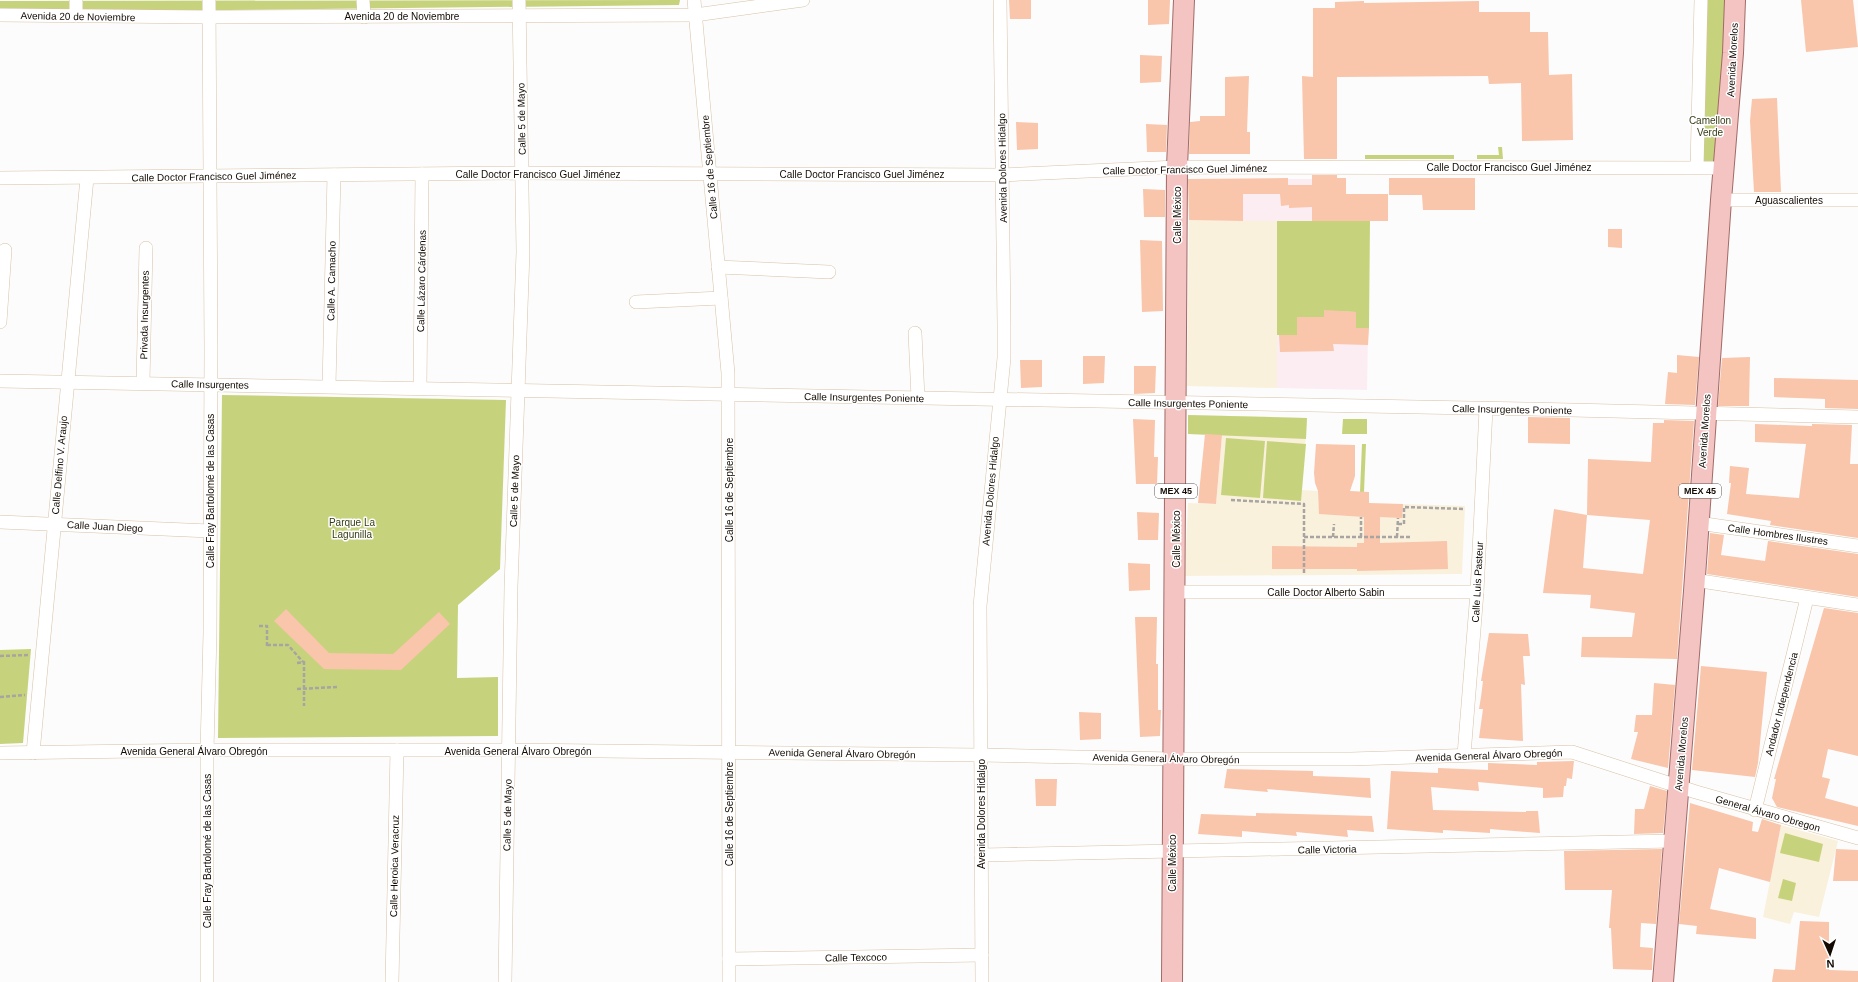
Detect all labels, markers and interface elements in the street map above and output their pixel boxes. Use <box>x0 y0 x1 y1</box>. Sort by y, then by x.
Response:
street label: Avenida 20 de Noviembre <box>20 10 136 23</box>
street label: Avenida 20 de Noviembre <box>345 11 460 22</box>
street label: Avenida Morelos <box>1725 23 1740 97</box>
street label: Calle 5 de Mayo <box>515 82 528 155</box>
street label: Avenida Dolores Hidalgo <box>996 113 1009 223</box>
street label: Calle 16 de Septiembre <box>699 114 720 219</box>
park label: Camellon Verde <box>1689 115 1731 138</box>
street label: Calle Doctor Francisco Guel Jiménez <box>1426 162 1592 173</box>
street label: Calle Doctor Francisco Guel Jiménez <box>1102 163 1268 176</box>
street label: Calle Doctor Francisco Guel Jiménez <box>455 169 621 180</box>
street label: Calle Doctor Francisco Guel Jiménez <box>779 169 945 180</box>
street label: Calle Doctor Francisco Guel Jiménez <box>131 170 297 183</box>
street label: Calle México <box>1172 186 1183 244</box>
street label: Aguascalientes <box>1755 195 1823 206</box>
street label: Calle Lázaro Cárdenas <box>415 230 428 332</box>
street label: Calle A. Camacho <box>325 240 338 321</box>
street label: Privada Insurgentes <box>138 270 151 360</box>
street label: Calle Insurgentes <box>171 378 249 391</box>
street label: Calle Insurgentes Poniente <box>804 391 925 404</box>
street label: Avenida Morelos <box>1696 394 1713 468</box>
street label: Calle Insurgentes Poniente <box>1128 397 1249 410</box>
street label: Calle Insurgentes Poniente <box>1452 403 1573 416</box>
street label: Calle Fray Bartolomé de las Casas <box>205 414 216 568</box>
street label: Calle Delfino V. Araujo <box>50 415 69 515</box>
street label: Avenida Dolores Hidalgo <box>980 435 1001 546</box>
street label: Calle 16 de Septiembre <box>724 437 735 542</box>
street label: Calle 5 de Mayo <box>508 454 521 527</box>
road number: MEX 45 <box>1155 484 1197 498</box>
road number: MEX 45 <box>1679 484 1721 498</box>
street label: Calle México <box>1171 510 1182 568</box>
park label: Parque La Lagunilla <box>329 517 376 540</box>
street label: Calle Juan Diego <box>67 519 144 534</box>
street label: Calle Hombres Ilustres <box>1727 522 1829 547</box>
street label: Calle Luis Pasteur <box>1470 541 1485 623</box>
street label: Calle Doctor Alberto Sabin <box>1267 587 1385 598</box>
street label: Andador Independencia <box>1763 651 1800 757</box>
street label: Avenida Morelos <box>1673 717 1690 792</box>
street label: Avenida General Álvaro Obregón <box>120 745 268 757</box>
street label: Avenida General Álvaro Obregón <box>444 745 592 757</box>
street label: Avenida General Álvaro Obregón <box>768 746 916 760</box>
street label: Avenida General Álvaro Obregón <box>1415 746 1563 764</box>
street label: Avenida General Álvaro Obregón <box>1092 751 1240 765</box>
street label: Avenida Dolores Hidalgo <box>976 759 987 869</box>
street label: Calle 16 de Septiembre <box>724 761 735 866</box>
street label: Calle Fray Bartolomé de las Casas <box>202 774 213 928</box>
street label: Calle 5 de Mayo <box>501 778 514 851</box>
street label: General Álvaro Obregon <box>1714 792 1822 834</box>
street label: Calle Heroica Veracruz <box>388 815 401 917</box>
street label: Calle México <box>1167 834 1178 892</box>
street label: Calle Victoria <box>1298 843 1357 856</box>
north arrow <box>1810 934 1850 974</box>
street label: Calle Texcoco <box>825 951 888 964</box>
text: N <box>1826 958 1835 970</box>

